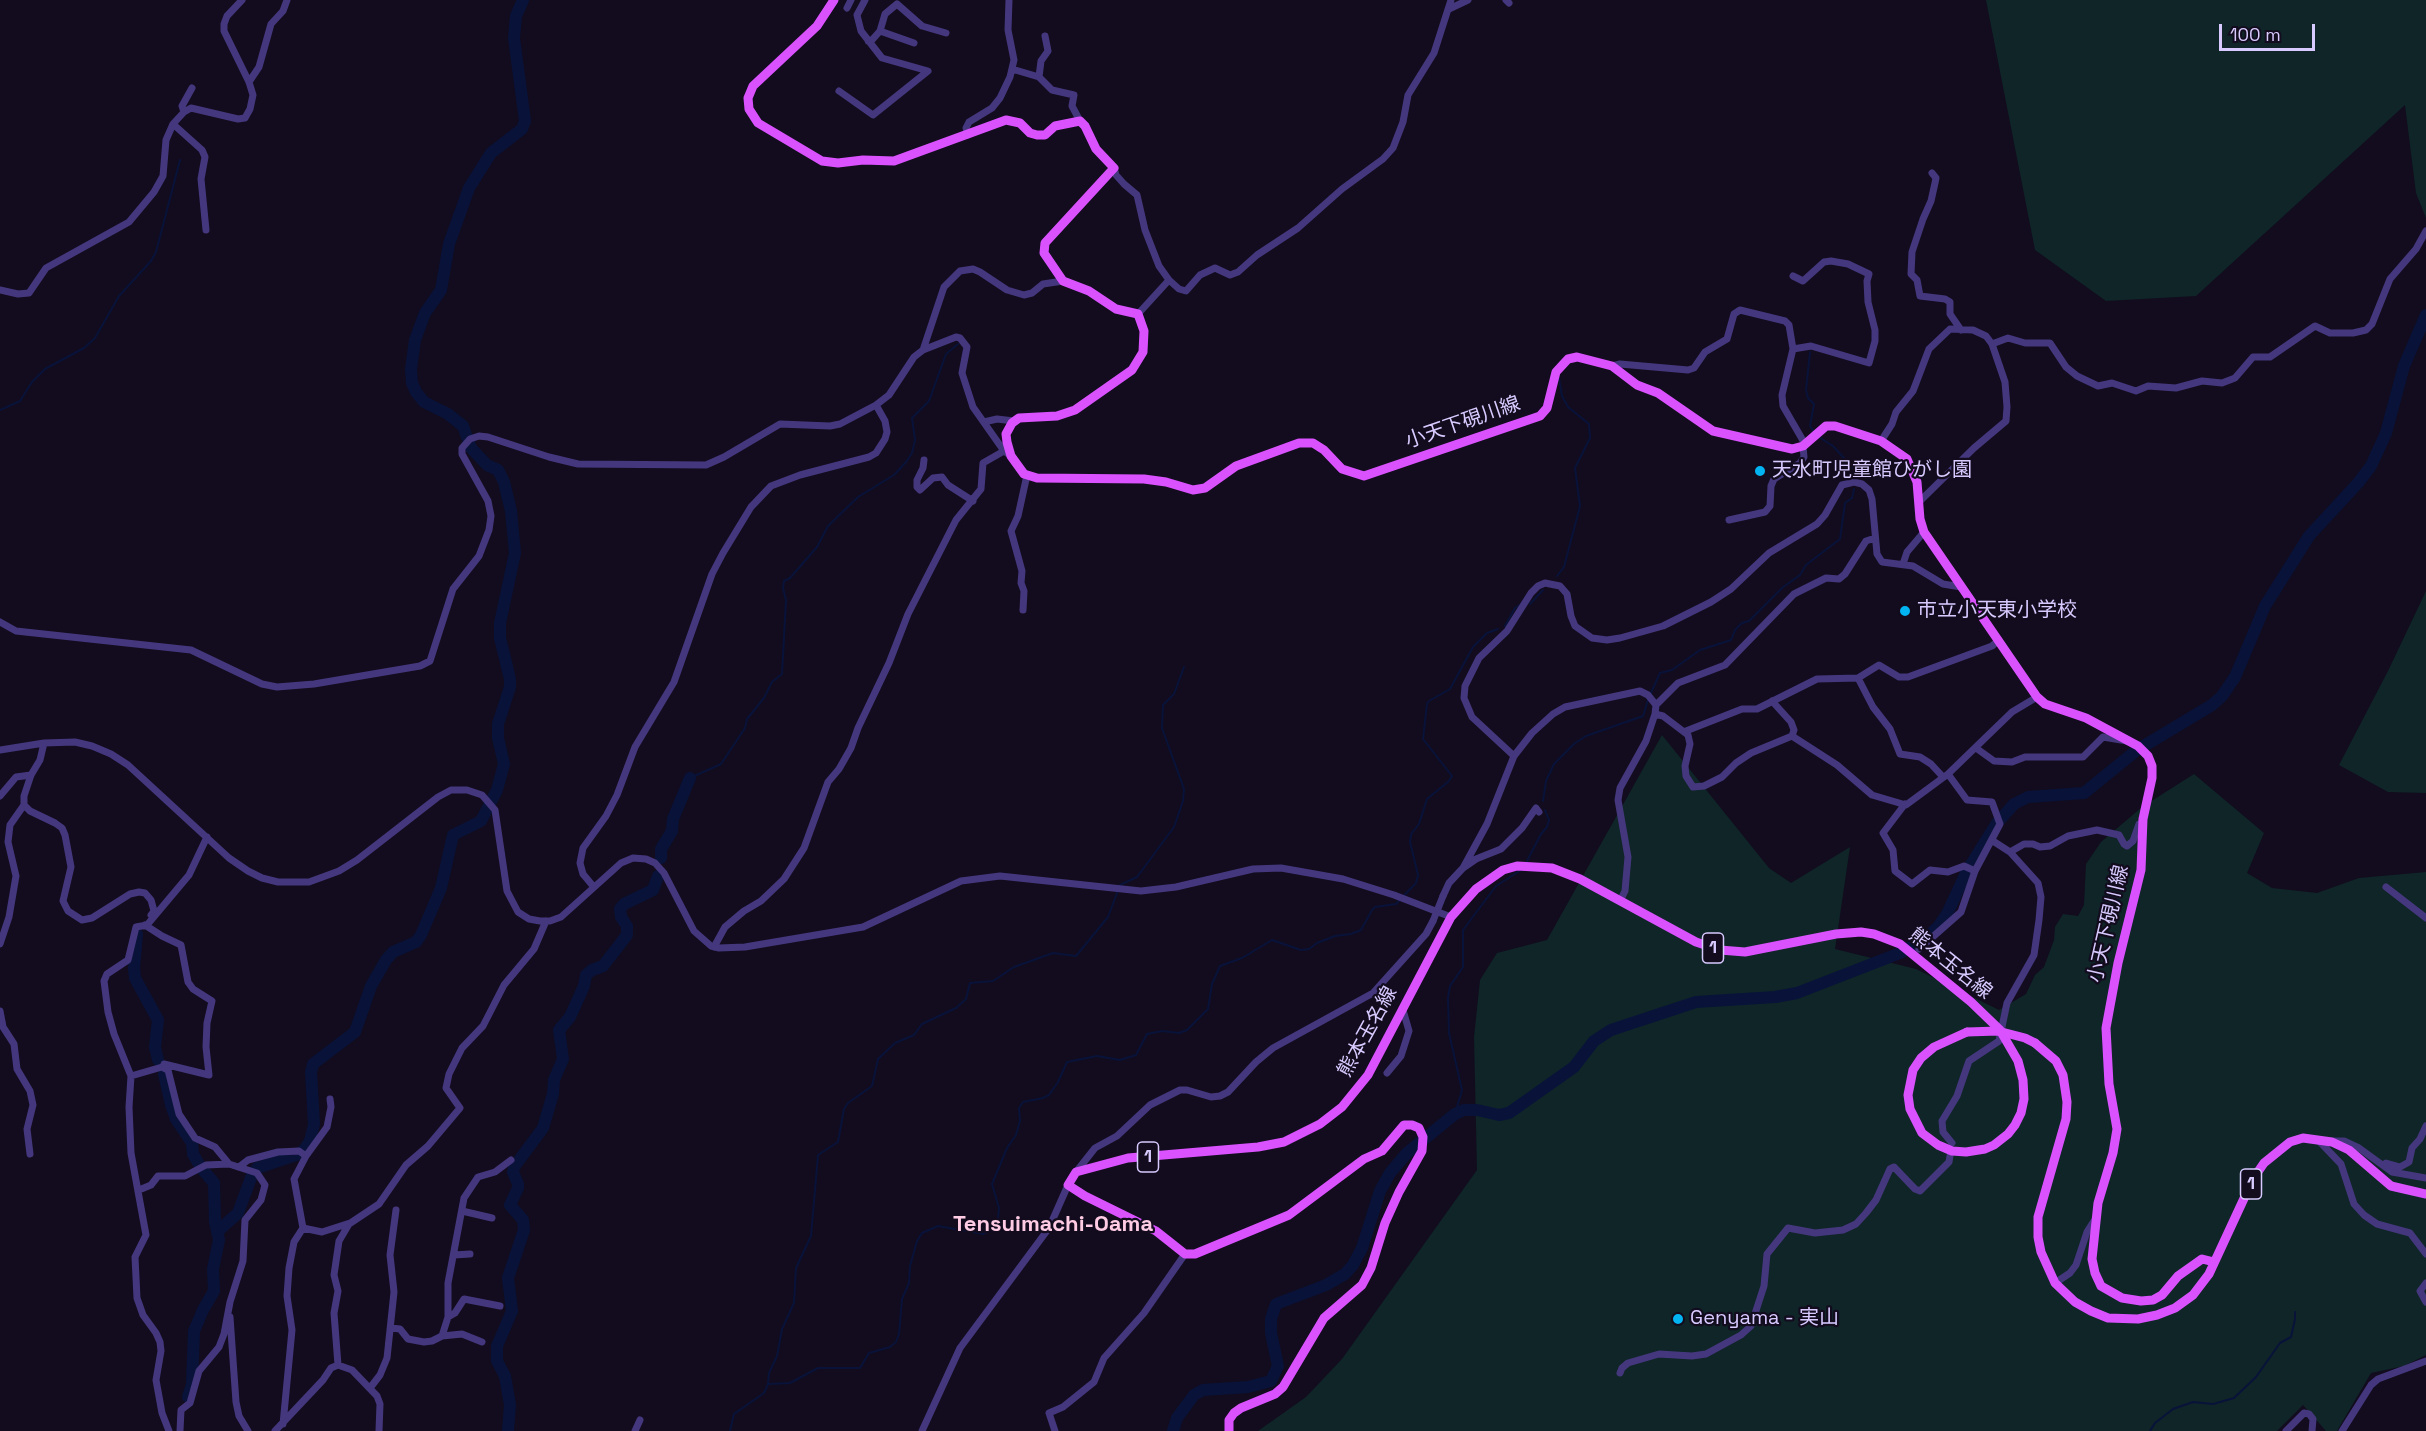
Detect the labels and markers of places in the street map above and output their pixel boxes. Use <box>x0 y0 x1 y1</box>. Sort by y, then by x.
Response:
place label: 天水町児童館ひがし園 <box>1772 459 1972 483</box>
marker: 天水町児童館ひがし園 <box>1753 464 1767 478</box>
place label: 市立小天東小学校 <box>1917 599 2077 623</box>
marker: 市立小天東小学校 <box>1898 604 1912 618</box>
place label: Genyama - 実山 <box>1690 1307 1839 1331</box>
marker: Genyama - 実山 <box>1671 1312 1685 1326</box>

